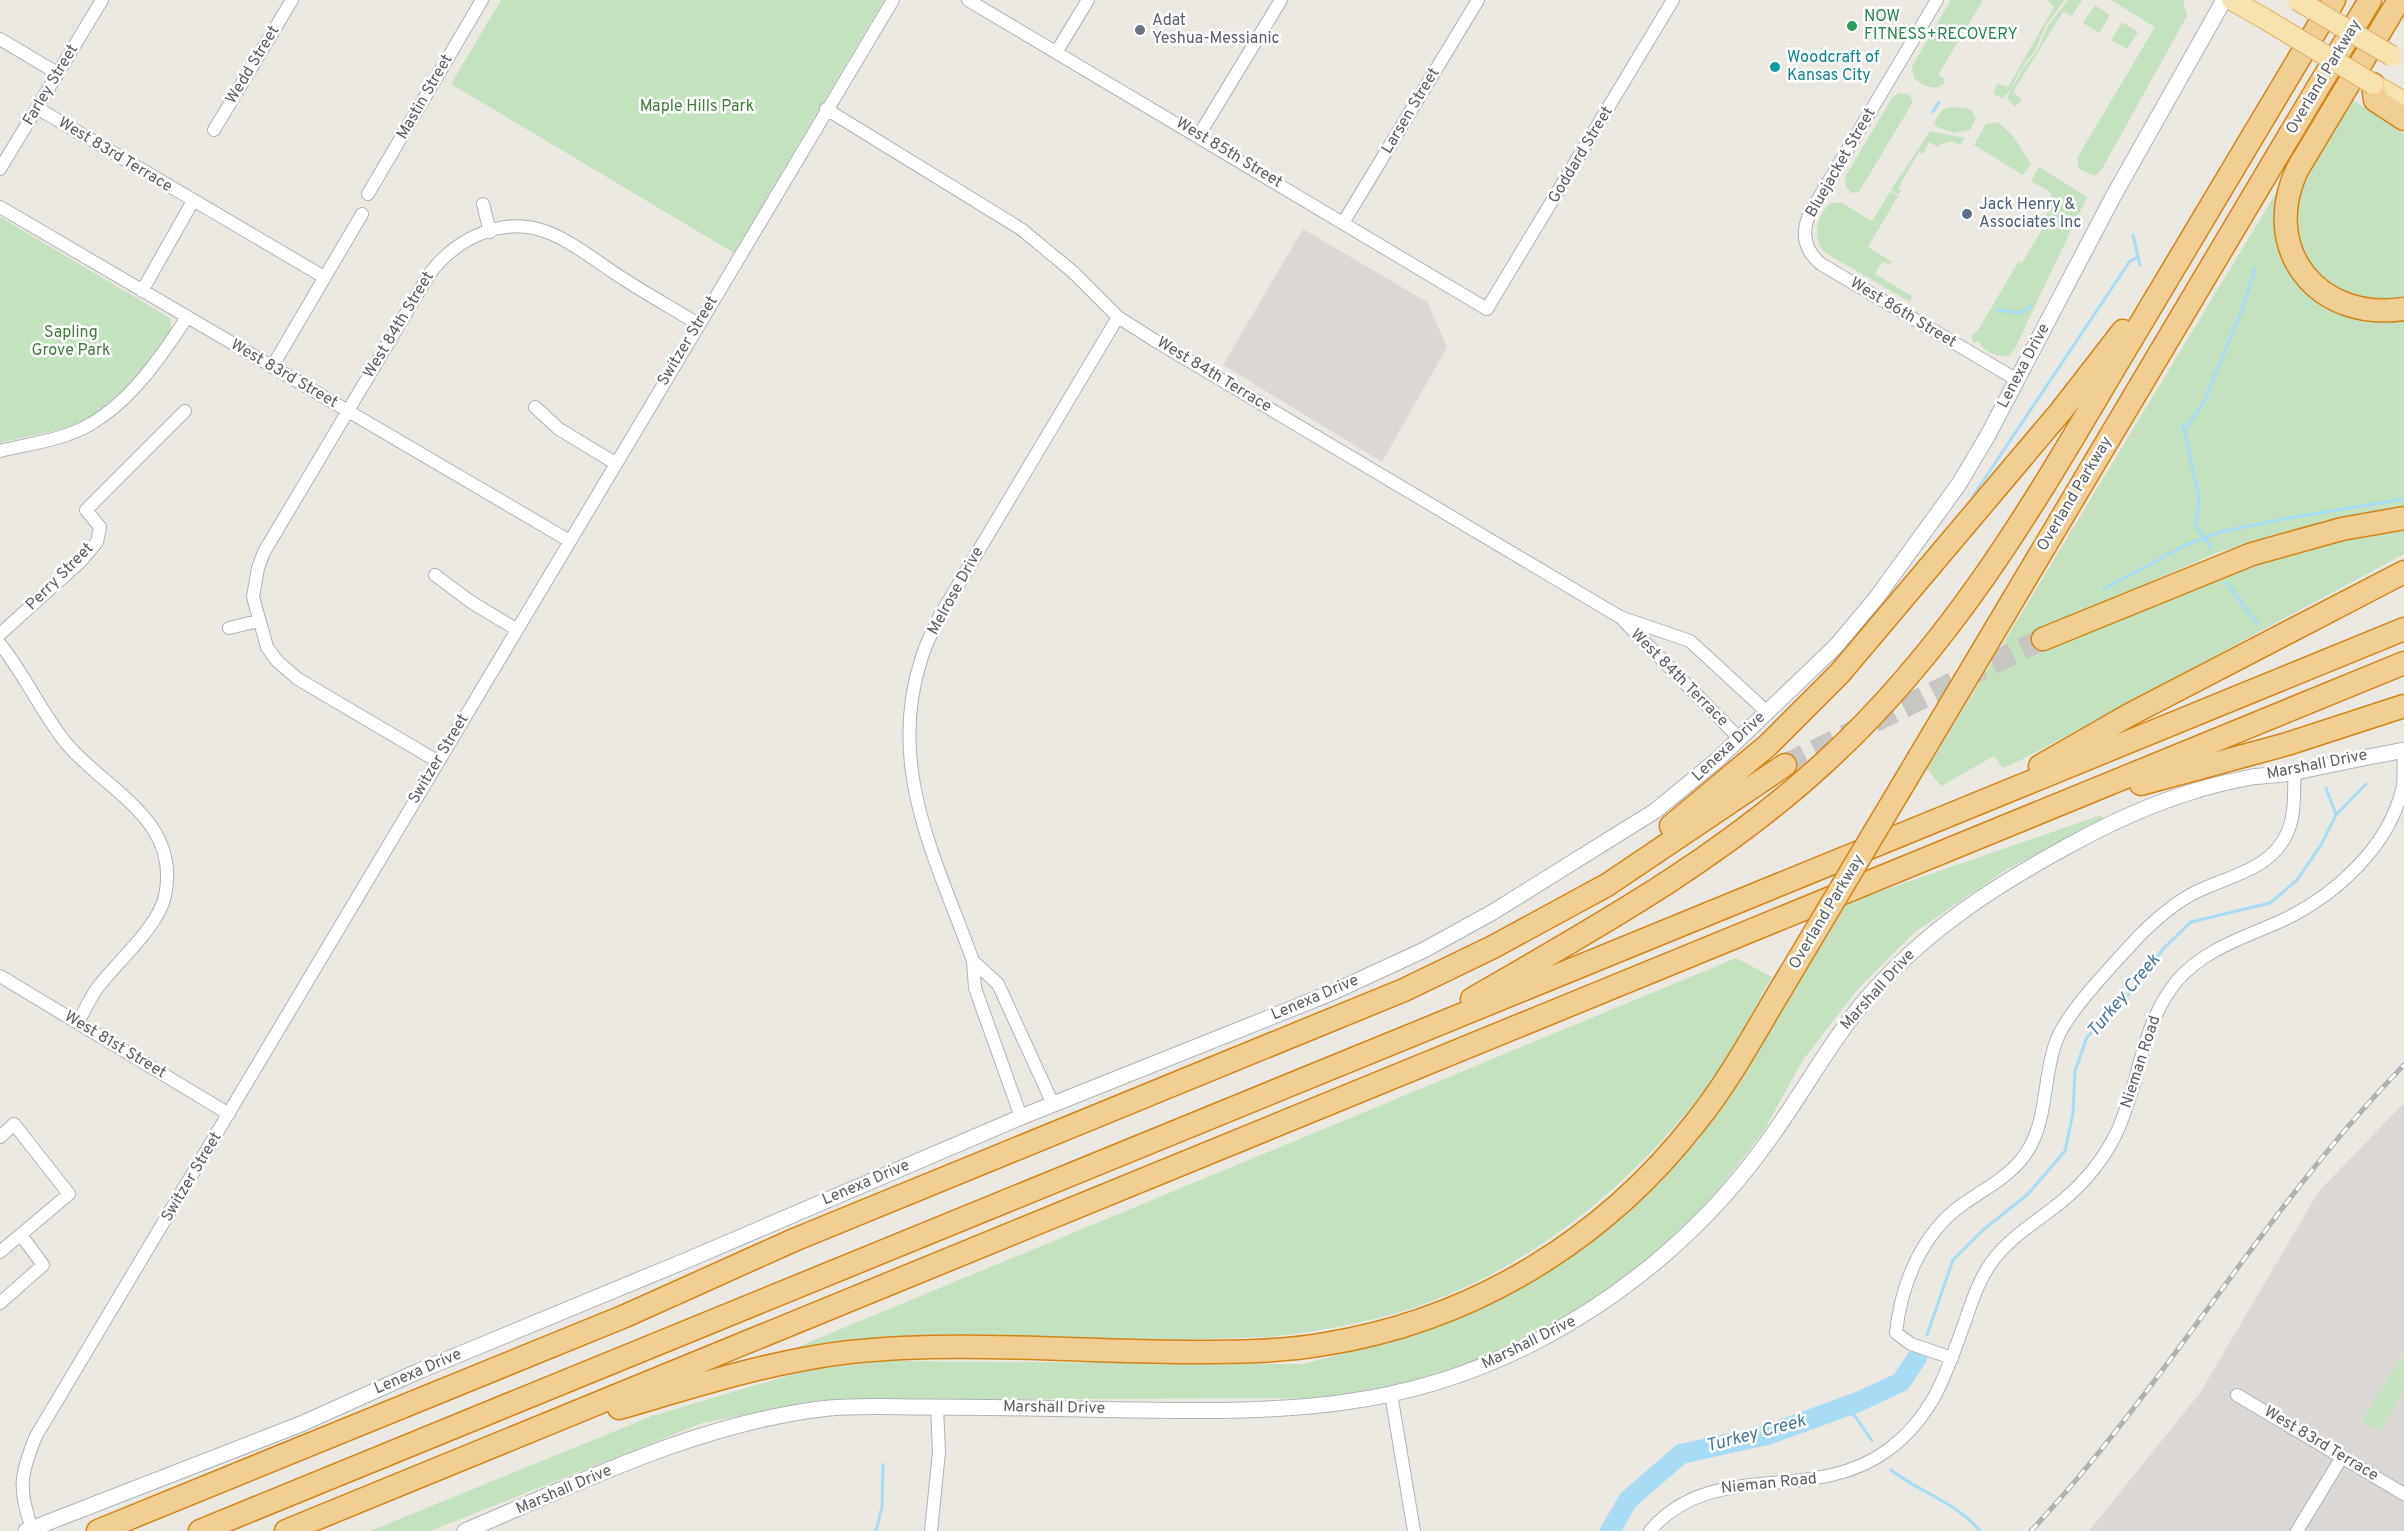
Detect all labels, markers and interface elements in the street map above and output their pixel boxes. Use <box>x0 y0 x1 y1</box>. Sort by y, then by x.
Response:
place label: NOW FITNESS+RECOVERY <box>1864 7 2018 45</box>
place label: Adat Yeshua-Messianic <box>1152 11 1280 49</box>
street label: Overland Parkway <box>2282 16 2366 138</box>
marker: NOW FITNESS+RECOVERY <box>1845 19 1859 33</box>
street label: Wedd Street <box>222 22 284 108</box>
marker: Adat Yeshua-Messianic <box>1133 23 1147 37</box>
street label: Farley Street <box>19 41 83 129</box>
place label: Woodcraft of Kansas City <box>1787 48 1880 86</box>
street label: Mastin Street <box>393 51 457 143</box>
marker: Woodcraft of Kansas City <box>1768 60 1782 74</box>
street label: Larsen Street <box>1378 64 1444 158</box>
park label: Maple Hills Park <box>640 97 754 117</box>
street label: Goddard Street <box>1544 103 1618 207</box>
street label: Bluejacket Street <box>1802 105 1880 221</box>
street label: West 83rd Terrace <box>54 113 176 197</box>
street label: West 85th Street <box>1172 113 1286 193</box>
place label: Jack Henry & Associates Inc <box>1979 195 2081 233</box>
marker: Jack Henry & Associates Inc <box>1960 207 1974 221</box>
street label: West 84th Street <box>359 268 439 382</box>
street label: West 86th Street <box>1846 273 1960 353</box>
street label: Switzer Street <box>653 292 723 390</box>
street label: Lenexa Drive <box>1993 320 2055 412</box>
park label: Sapling Grove Park <box>31 323 111 361</box>
street label: West 84th Terrace <box>1153 333 1275 417</box>
street label: West 83rd Street <box>227 335 341 413</box>
street label: Overland Parkway <box>2033 433 2117 555</box>
street label: Perry Street <box>22 539 98 615</box>
street label: Melrose Drive <box>924 543 988 639</box>
street label: West 84th Terrace <box>1626 625 1732 731</box>
street label: Lenexa Drive <box>1688 708 1770 786</box>
street label: Switzer Street <box>404 710 474 808</box>
street label: Marshall Drive <box>2265 745 2369 785</box>
street label: Overland Parkway <box>1785 851 1869 973</box>
street label: Marshall Drive <box>1836 945 1920 1035</box>
water label: Turkey Creek <box>2082 949 2166 1042</box>
street label: Lenexa Drive <box>1268 971 1362 1025</box>
street label: West 81st Street <box>60 1007 170 1083</box>
street label: Nieman Road <box>2117 1013 2165 1111</box>
street label: Switzer Street <box>157 1128 227 1226</box>
street label: Lenexa Drive <box>819 1156 913 1210</box>
street label: Marshall Drive <box>1479 1312 1579 1374</box>
street label: Lenexa Drive <box>371 1345 465 1399</box>
street label: Marshall Drive <box>1003 1397 1105 1419</box>
street label: West 83rd Terrace <box>2260 1402 2382 1486</box>
water label: Turkey Creek <box>1704 1409 1809 1458</box>
street label: Marshall Drive <box>513 1461 615 1519</box>
street label: Nieman Road <box>1720 1469 1818 1499</box>

